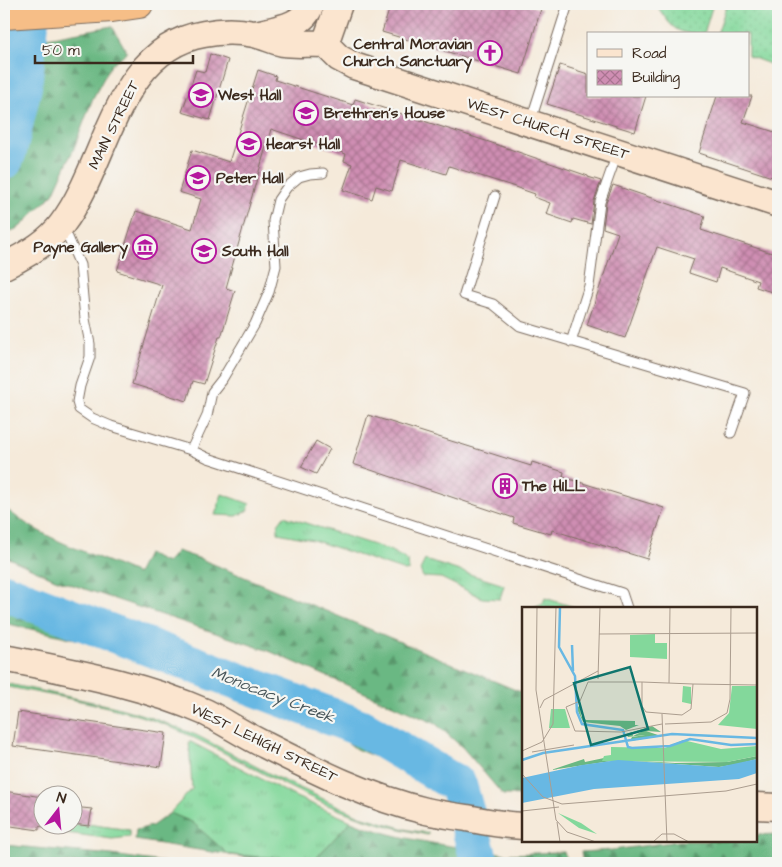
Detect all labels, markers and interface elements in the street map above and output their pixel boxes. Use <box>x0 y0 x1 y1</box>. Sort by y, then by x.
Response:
scale bar <box>35 32 192 64</box>
legend <box>587 32 750 98</box>
place label: Central Moravian Church Sanctuary <box>343 34 473 73</box>
text: 50 m <box>42 40 80 61</box>
church icon: Central Moravian Church Sanctuary <box>477 40 503 66</box>
text: Road <box>632 43 667 64</box>
text: Building <box>632 67 680 89</box>
street label: MAIN STREET <box>83 76 145 173</box>
school or university icon: West Hall <box>188 82 214 108</box>
place label: West Hall <box>217 85 282 106</box>
street label: WEST CHURCH STREET <box>464 93 632 165</box>
school or university icon: Brethren's House <box>293 100 319 126</box>
place label: Brethren's House <box>324 103 445 124</box>
school or university icon: Hearst Hall <box>236 131 262 157</box>
place label: Hearst Hall <box>266 134 341 155</box>
school or university icon: Peter Hall <box>185 165 211 191</box>
place label: Peter Hall <box>216 168 284 189</box>
museum icon: Payne Gallery <box>132 234 158 260</box>
place label: Payne Gallery <box>34 237 129 259</box>
school or university icon: South Hall <box>191 238 217 264</box>
place label: South Hall <box>221 241 289 262</box>
building icon: The HILL <box>492 473 518 499</box>
place label: The HILL <box>521 476 586 497</box>
inset map <box>522 607 757 842</box>
water label: Monocacy Creek <box>208 661 339 730</box>
street label: WEST LEHIGH STREET <box>187 698 341 788</box>
north arrow <box>32 784 82 834</box>
text: N <box>54 788 68 809</box>

